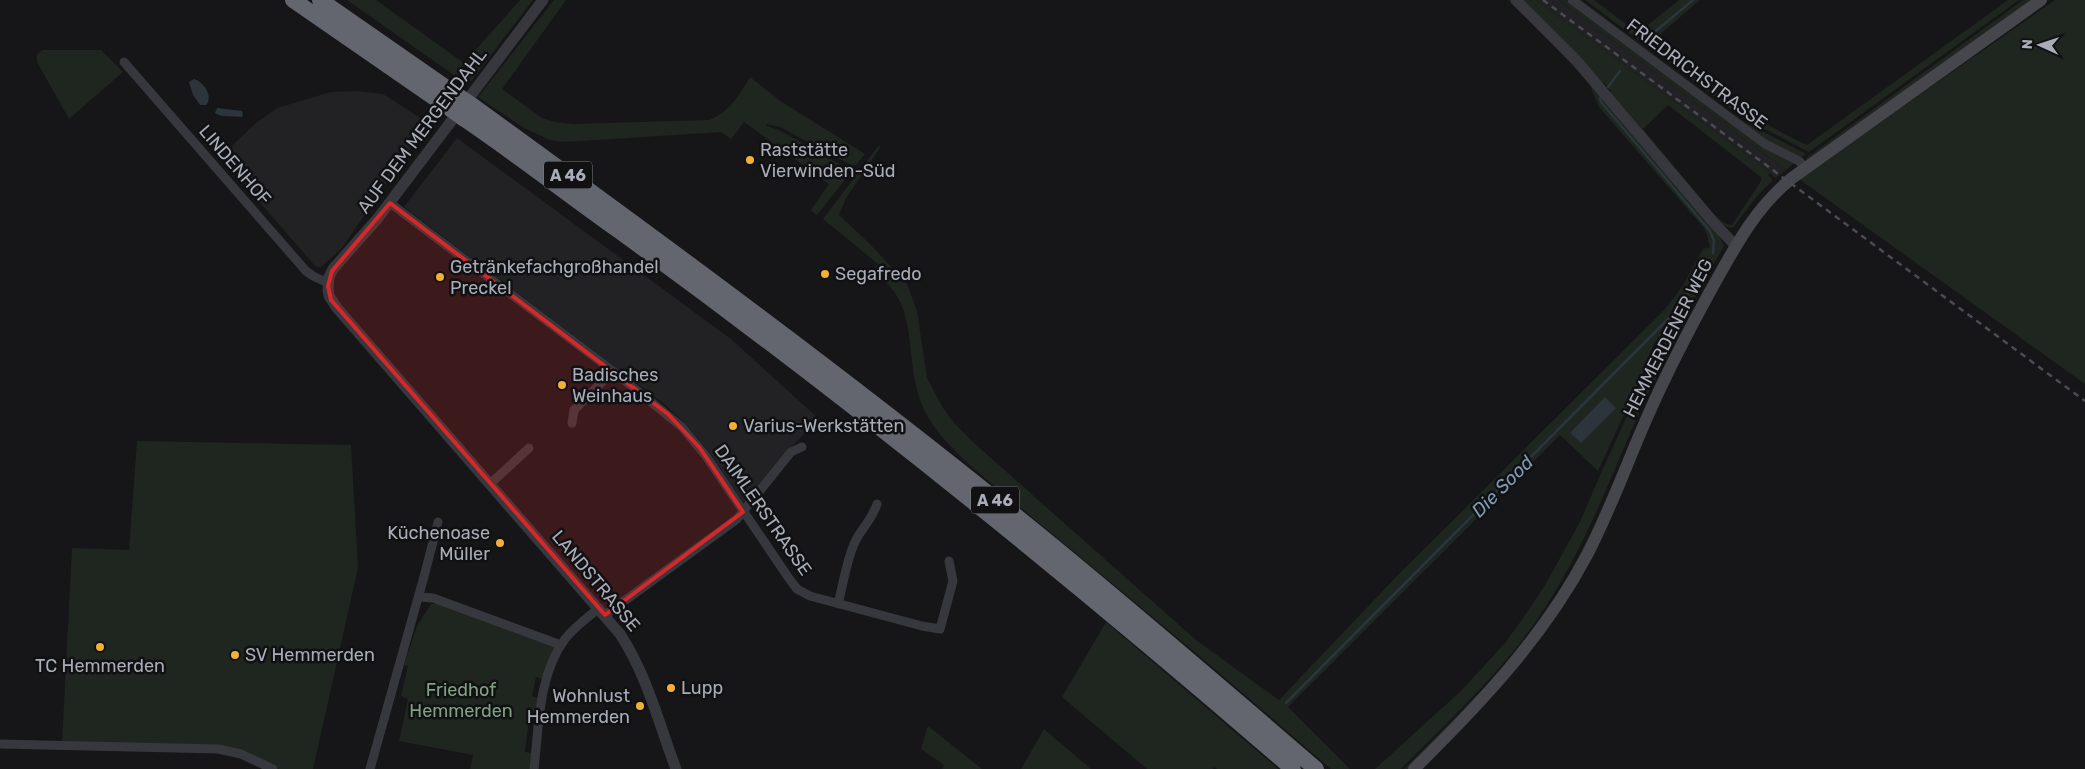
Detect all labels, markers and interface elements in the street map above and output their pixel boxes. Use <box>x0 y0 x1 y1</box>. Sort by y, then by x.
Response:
street label: FRIEDRICHSTRASSE <box>1622 14 1772 134</box>
north arrow <box>2015 20 2065 70</box>
text: N <box>2019 39 2036 50</box>
street label: AUF DEM MERGENDAHL <box>353 44 491 218</box>
street label: LINDENHOF <box>194 120 276 210</box>
place label: Raststätte Vierwinden-Süd <box>760 139 896 182</box>
marker: Raststätte Vierwinden-Süd <box>744 154 756 166</box>
road number: A 46 <box>544 162 592 188</box>
street label: HEMMERDENER WEG <box>1618 255 1718 421</box>
place label: Getränkefachgroßhandel Preckel <box>450 256 659 299</box>
place label: Segafredo <box>835 263 922 285</box>
marker: Segafredo <box>819 268 831 280</box>
marker: Getränkefachgroßhandel Preckel <box>434 271 446 283</box>
place label: Badisches Weinhaus <box>572 364 658 407</box>
marker: Badisches Weinhaus <box>556 379 568 391</box>
place label: Varius-Werkstätten <box>743 415 904 437</box>
marker: Varius-Werkstätten <box>727 420 739 432</box>
street label: DAIMLERSTRASSE <box>710 440 816 580</box>
water label: Die Sood <box>1467 450 1539 522</box>
road number: A 46 <box>971 486 1019 514</box>
place label: Küchenoase Müller <box>387 522 490 565</box>
street label: LANDSTRASSE <box>547 526 645 636</box>
marker: Küchenoase Müller <box>494 537 506 549</box>
marker: TC Hemmerden <box>94 641 106 653</box>
place label: SV Hemmerden <box>245 644 375 666</box>
marker: SV Hemmerden <box>229 649 241 661</box>
place label: TC Hemmerden <box>35 655 165 677</box>
place label: Lupp <box>681 677 723 699</box>
park label: Friedhof Hemmerden <box>409 679 513 722</box>
marker: Lupp <box>665 682 677 694</box>
place label: Wohnlust Hemmerden <box>527 685 630 728</box>
marker: Wohnlust Hemmerden <box>634 700 646 712</box>

